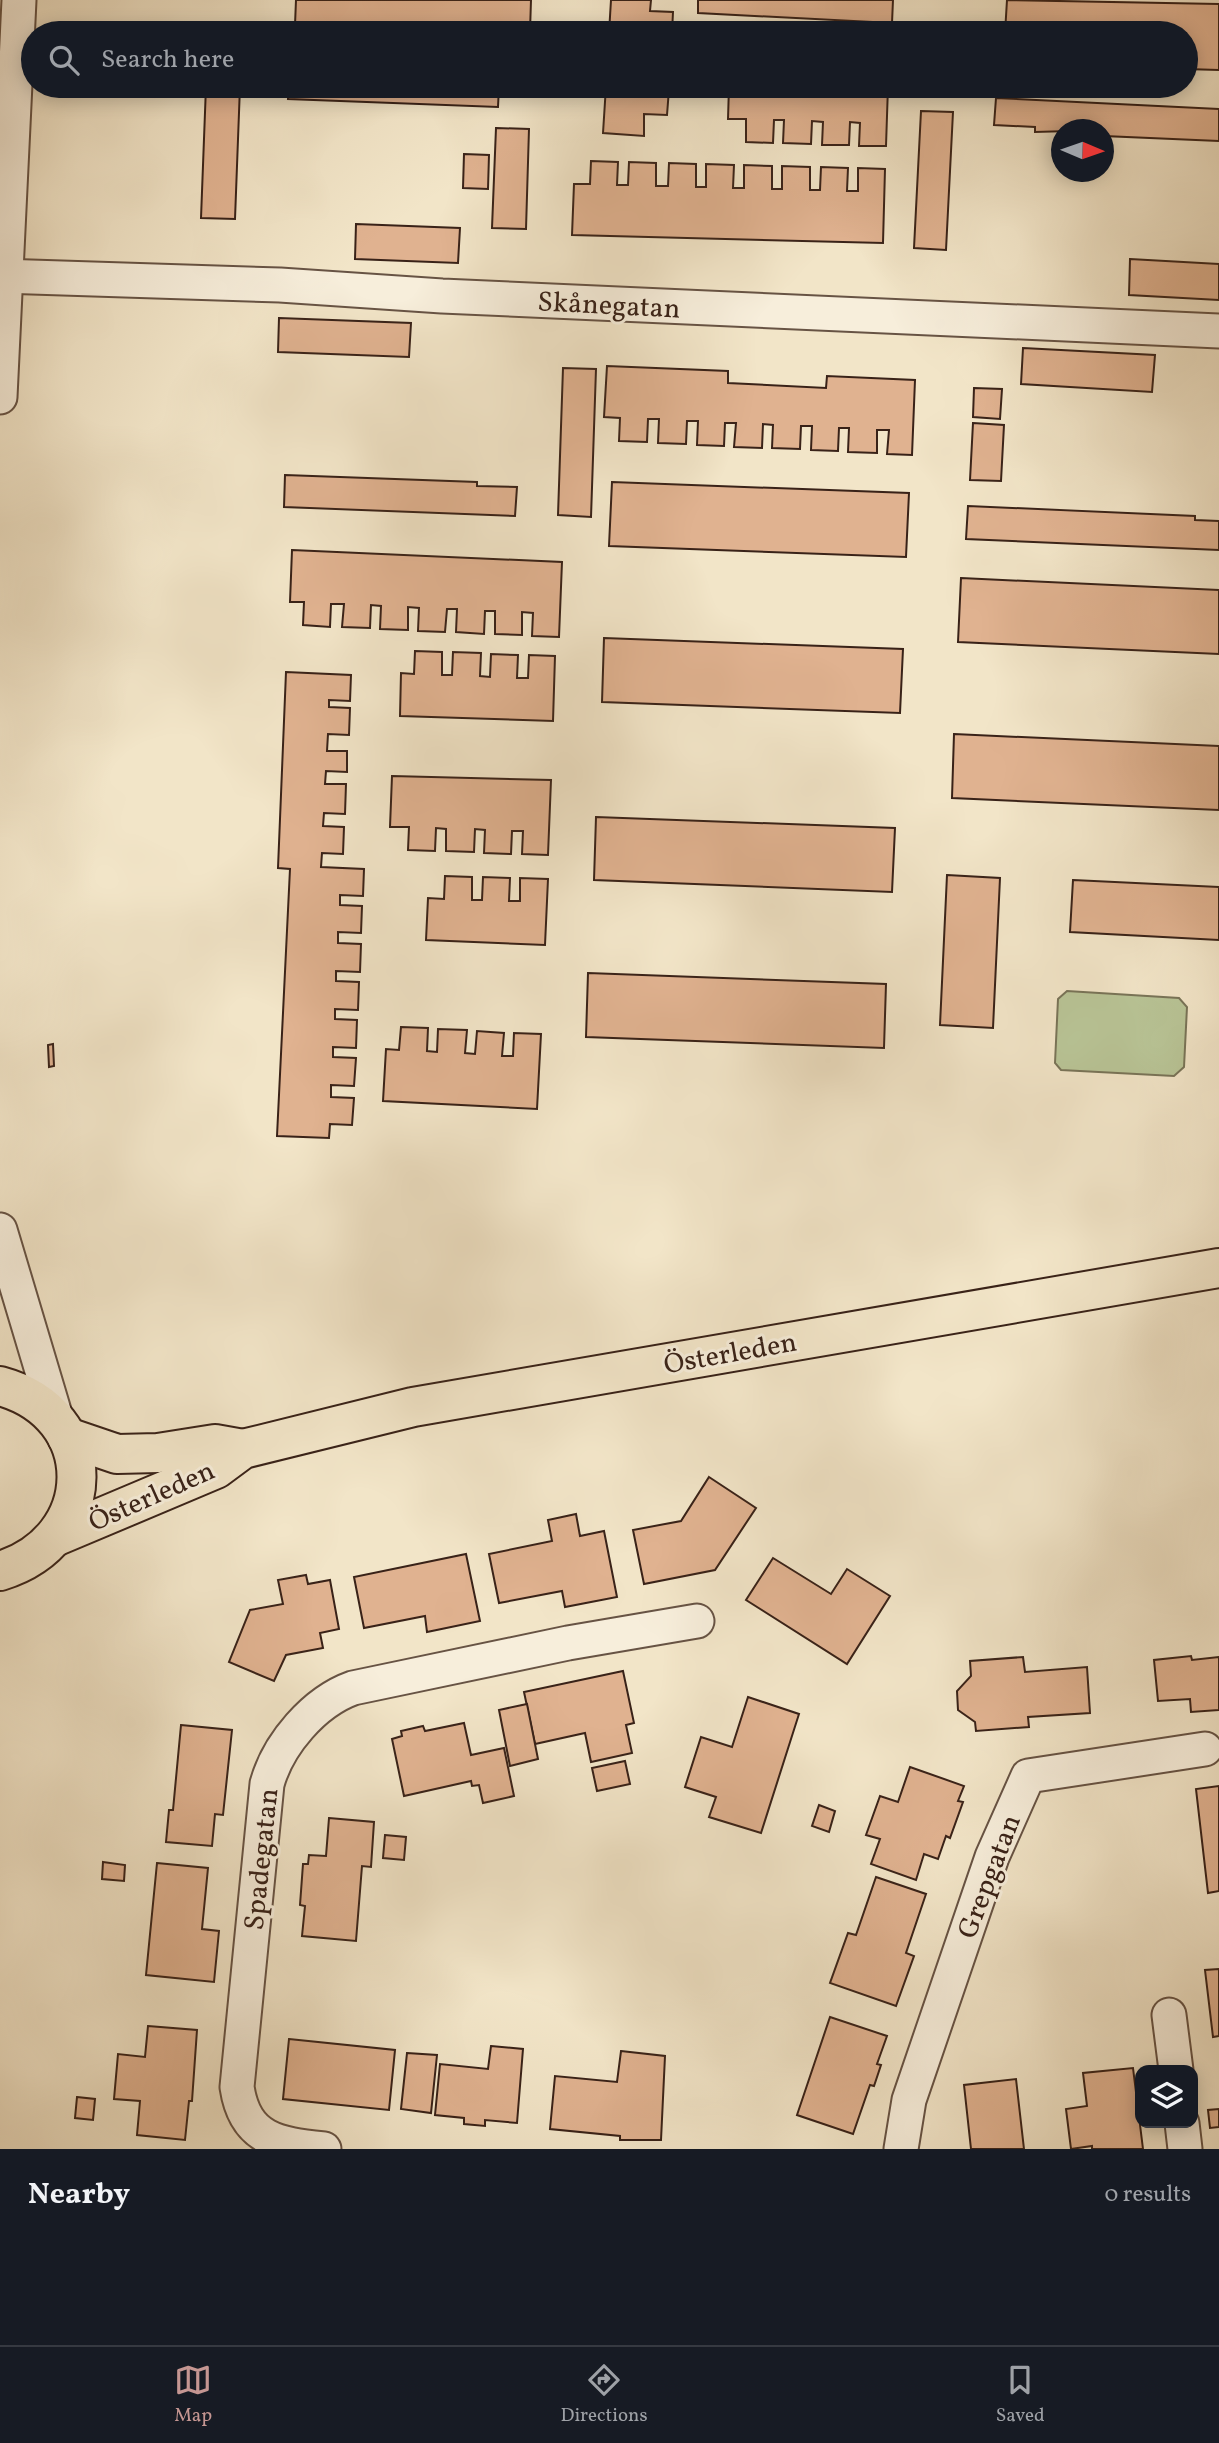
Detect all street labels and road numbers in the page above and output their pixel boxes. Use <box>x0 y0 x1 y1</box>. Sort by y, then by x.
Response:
street label: Skånegatan <box>536 283 681 330</box>
street label: Österleden <box>661 1324 800 1385</box>
street label: Österleden <box>83 1452 221 1542</box>
street label: Spadegatan <box>236 1786 289 1932</box>
street label: Grepgatan <box>949 1809 1032 1944</box>

